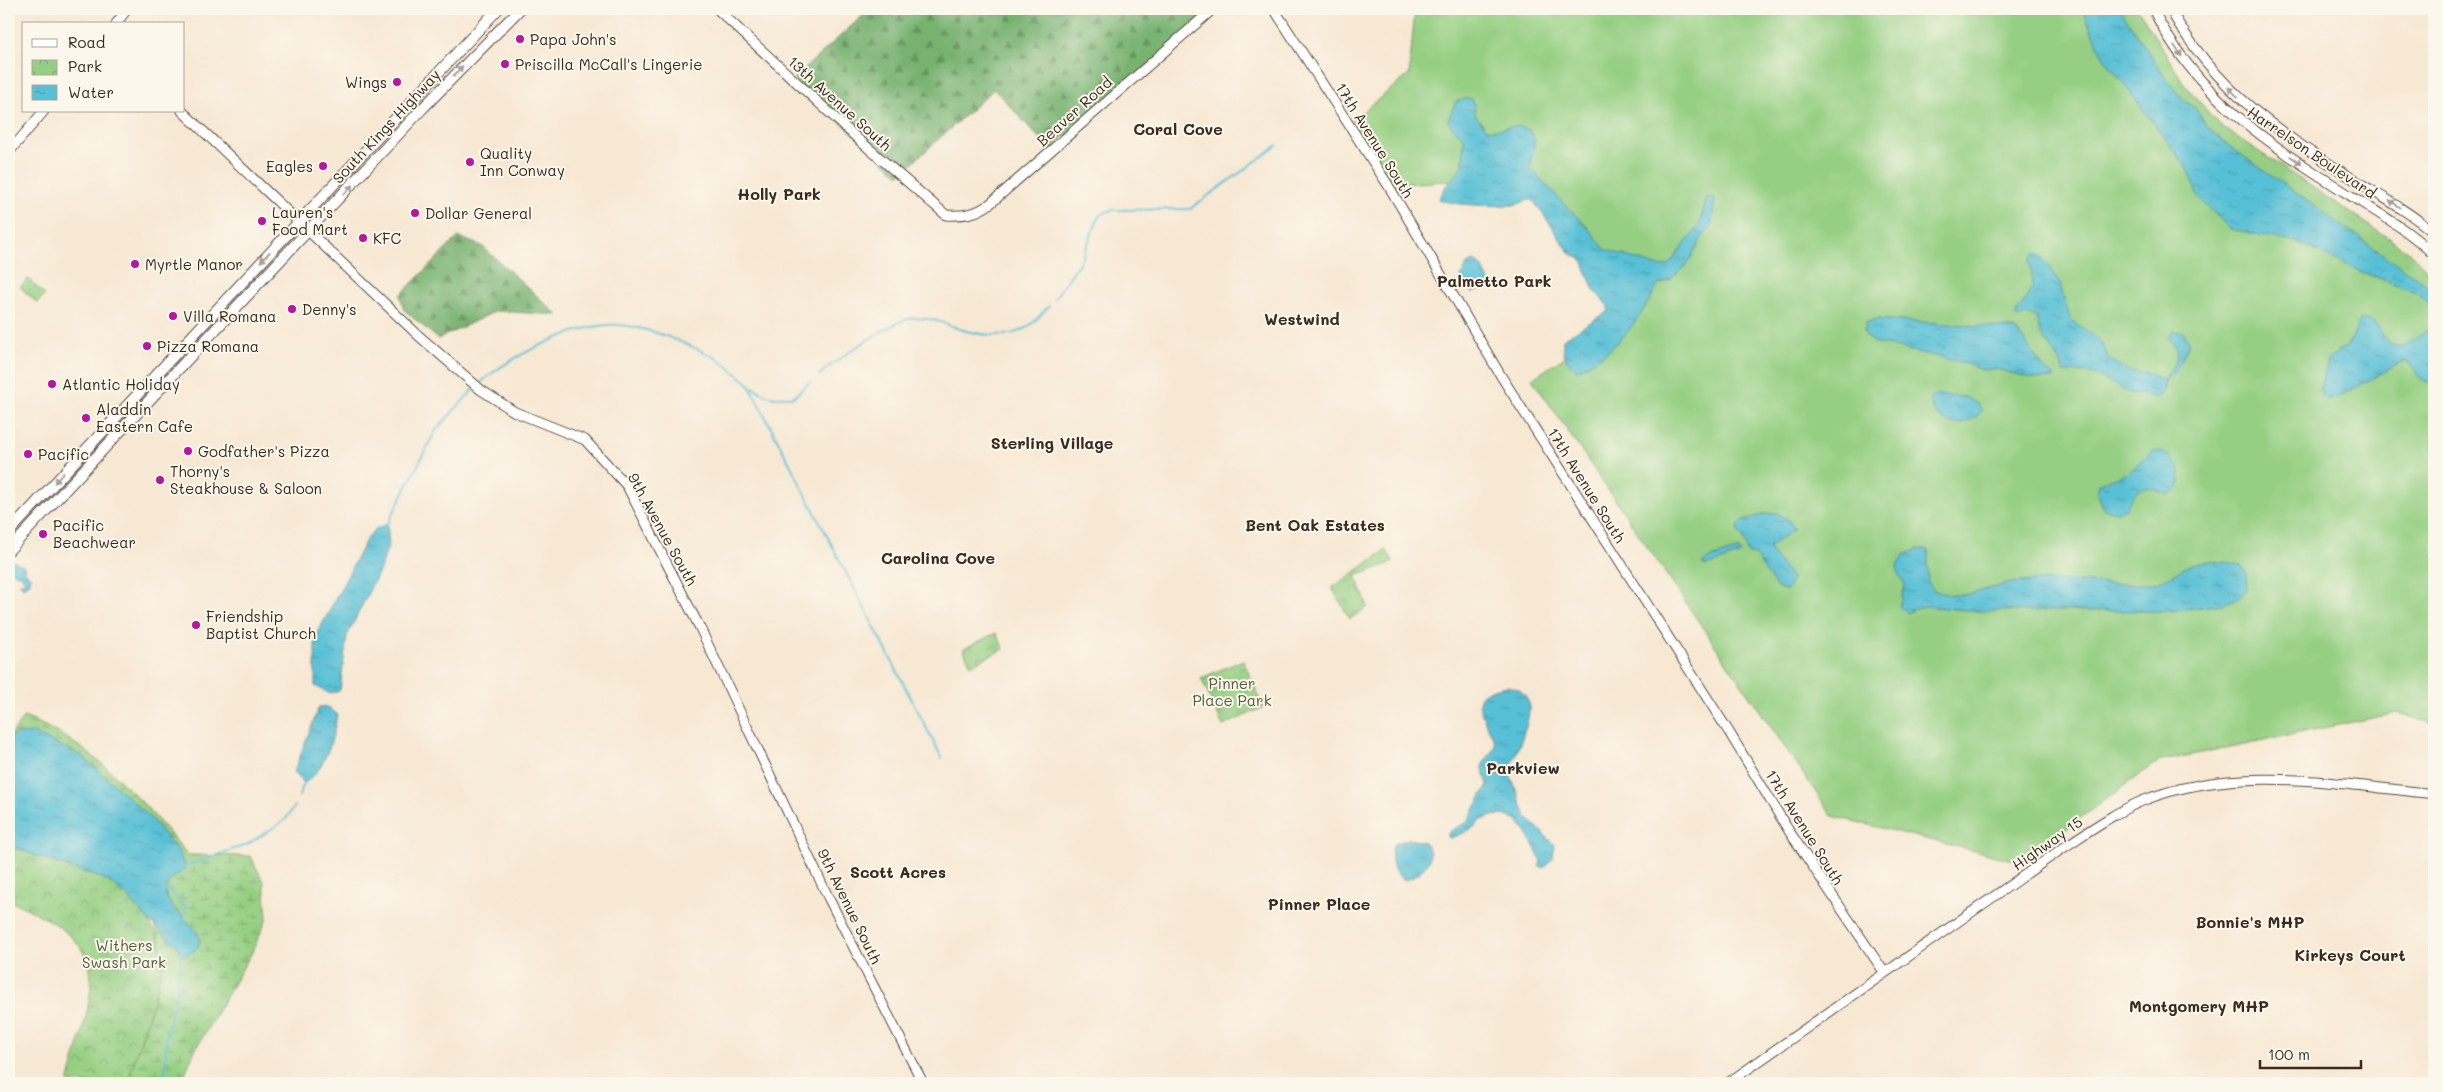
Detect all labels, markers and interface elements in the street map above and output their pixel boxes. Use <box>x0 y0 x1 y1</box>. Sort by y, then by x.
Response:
legend <box>22 22 185 112</box>
place label: Papa John's <box>530 29 616 49</box>
text: Road <box>68 32 105 52</box>
marker: Papa John's <box>514 33 526 45</box>
one-way arrow <box>2173 44 2183 57</box>
street label: 13th Avenue South <box>784 51 896 155</box>
place label: Priscilla McCall's Lingerie <box>515 54 703 74</box>
text: Park <box>68 56 102 76</box>
marker: Priscilla McCall's Lingerie <box>499 58 511 70</box>
street label: South Kings Highway <box>328 64 444 187</box>
one-way arrow <box>452 65 464 77</box>
place label: Wings <box>345 72 387 92</box>
street label: Beaver Road <box>1032 72 1116 150</box>
marker: Wings <box>391 76 403 88</box>
street label: 17th Avenue South <box>1331 79 1419 201</box>
text: Water <box>68 82 114 102</box>
one-way arrow <box>2227 86 2239 98</box>
street label: Harrelson Boulevard <box>2244 101 2380 203</box>
district label: Coral Cove <box>1133 118 1223 139</box>
place label: Quality Inn Conway <box>480 143 565 180</box>
place label: Eagles <box>266 156 313 176</box>
marker: Quality Inn Conway <box>464 156 476 168</box>
one-way arrow <box>2289 156 2303 165</box>
marker: Eagles <box>317 160 329 172</box>
district label: Holly Park <box>737 183 821 204</box>
one-way arrow <box>342 184 354 196</box>
one-way arrow <box>2388 200 2401 209</box>
place label: Lauren's Food Mart <box>272 202 348 239</box>
place label: Dollar General <box>425 203 532 223</box>
marker: Dollar General <box>409 207 421 219</box>
marker: Lauren's Food Mart <box>256 215 268 227</box>
place label: KFC <box>373 228 401 248</box>
marker: KFC <box>357 232 369 244</box>
one-way arrow <box>259 250 271 262</box>
place label: Myrtle Manor <box>145 254 243 274</box>
marker: Myrtle Manor <box>129 258 141 270</box>
district label: Palmetto Park <box>1437 270 1551 291</box>
place label: Denny's <box>302 299 357 319</box>
marker: Denny's <box>286 303 298 315</box>
place label: Villa Romana <box>183 306 276 326</box>
district label: Westwind <box>1264 308 1340 329</box>
marker: Villa Romana <box>167 310 179 322</box>
place label: Pizza Romana <box>157 336 259 356</box>
marker: Pizza Romana <box>141 340 153 352</box>
place label: Atlantic Holiday <box>62 374 180 394</box>
marker: Atlantic Holiday <box>46 378 58 390</box>
place label: Aladdin Eastern Cafe <box>96 399 193 436</box>
marker: Aladdin Eastern Cafe <box>80 412 92 424</box>
street label: 17th Avenue South <box>1543 424 1631 546</box>
district label: Sterling Village <box>991 432 1113 453</box>
place label: Godfather's Pizza <box>198 441 330 461</box>
place label: Pacific <box>38 444 89 464</box>
marker: Godfather's Pizza <box>182 445 194 457</box>
marker: Pacific <box>22 448 34 460</box>
place label: Thorny's Steakhouse & Saloon <box>170 461 322 498</box>
street label: 9th Avenue South <box>624 469 702 589</box>
one-way arrow <box>53 472 65 484</box>
marker: Thorny's Steakhouse & Saloon <box>154 474 166 486</box>
district label: Bent Oak Estates <box>1245 514 1385 535</box>
place label: Pacific Beachwear <box>53 515 136 552</box>
marker: Pacific Beachwear <box>37 528 49 540</box>
district label: Carolina Cove <box>881 547 995 568</box>
place label: Friendship Baptist Church <box>206 606 316 643</box>
marker: Friendship Baptist Church <box>190 619 202 631</box>
park label: Pinner Place Park <box>1192 673 1272 710</box>
district label: Parkview <box>1486 757 1560 778</box>
street label: 17th Avenue South <box>1761 766 1849 888</box>
street label: Highway 15 <box>2008 811 2086 875</box>
street label: 9th Avenue South <box>813 845 887 967</box>
district label: Scott Acres <box>850 861 946 882</box>
district label: Pinner Place <box>1268 893 1370 914</box>
district label: Bonnie's MHP <box>2196 911 2304 932</box>
park label: Withers Swash Park <box>82 935 166 972</box>
district label: Kirkeys Court <box>2294 944 2406 965</box>
district label: Montgomery MHP <box>2129 995 2269 1016</box>
scale bar <box>2260 1037 2362 1069</box>
text: 100 m <box>2268 1044 2310 1064</box>

